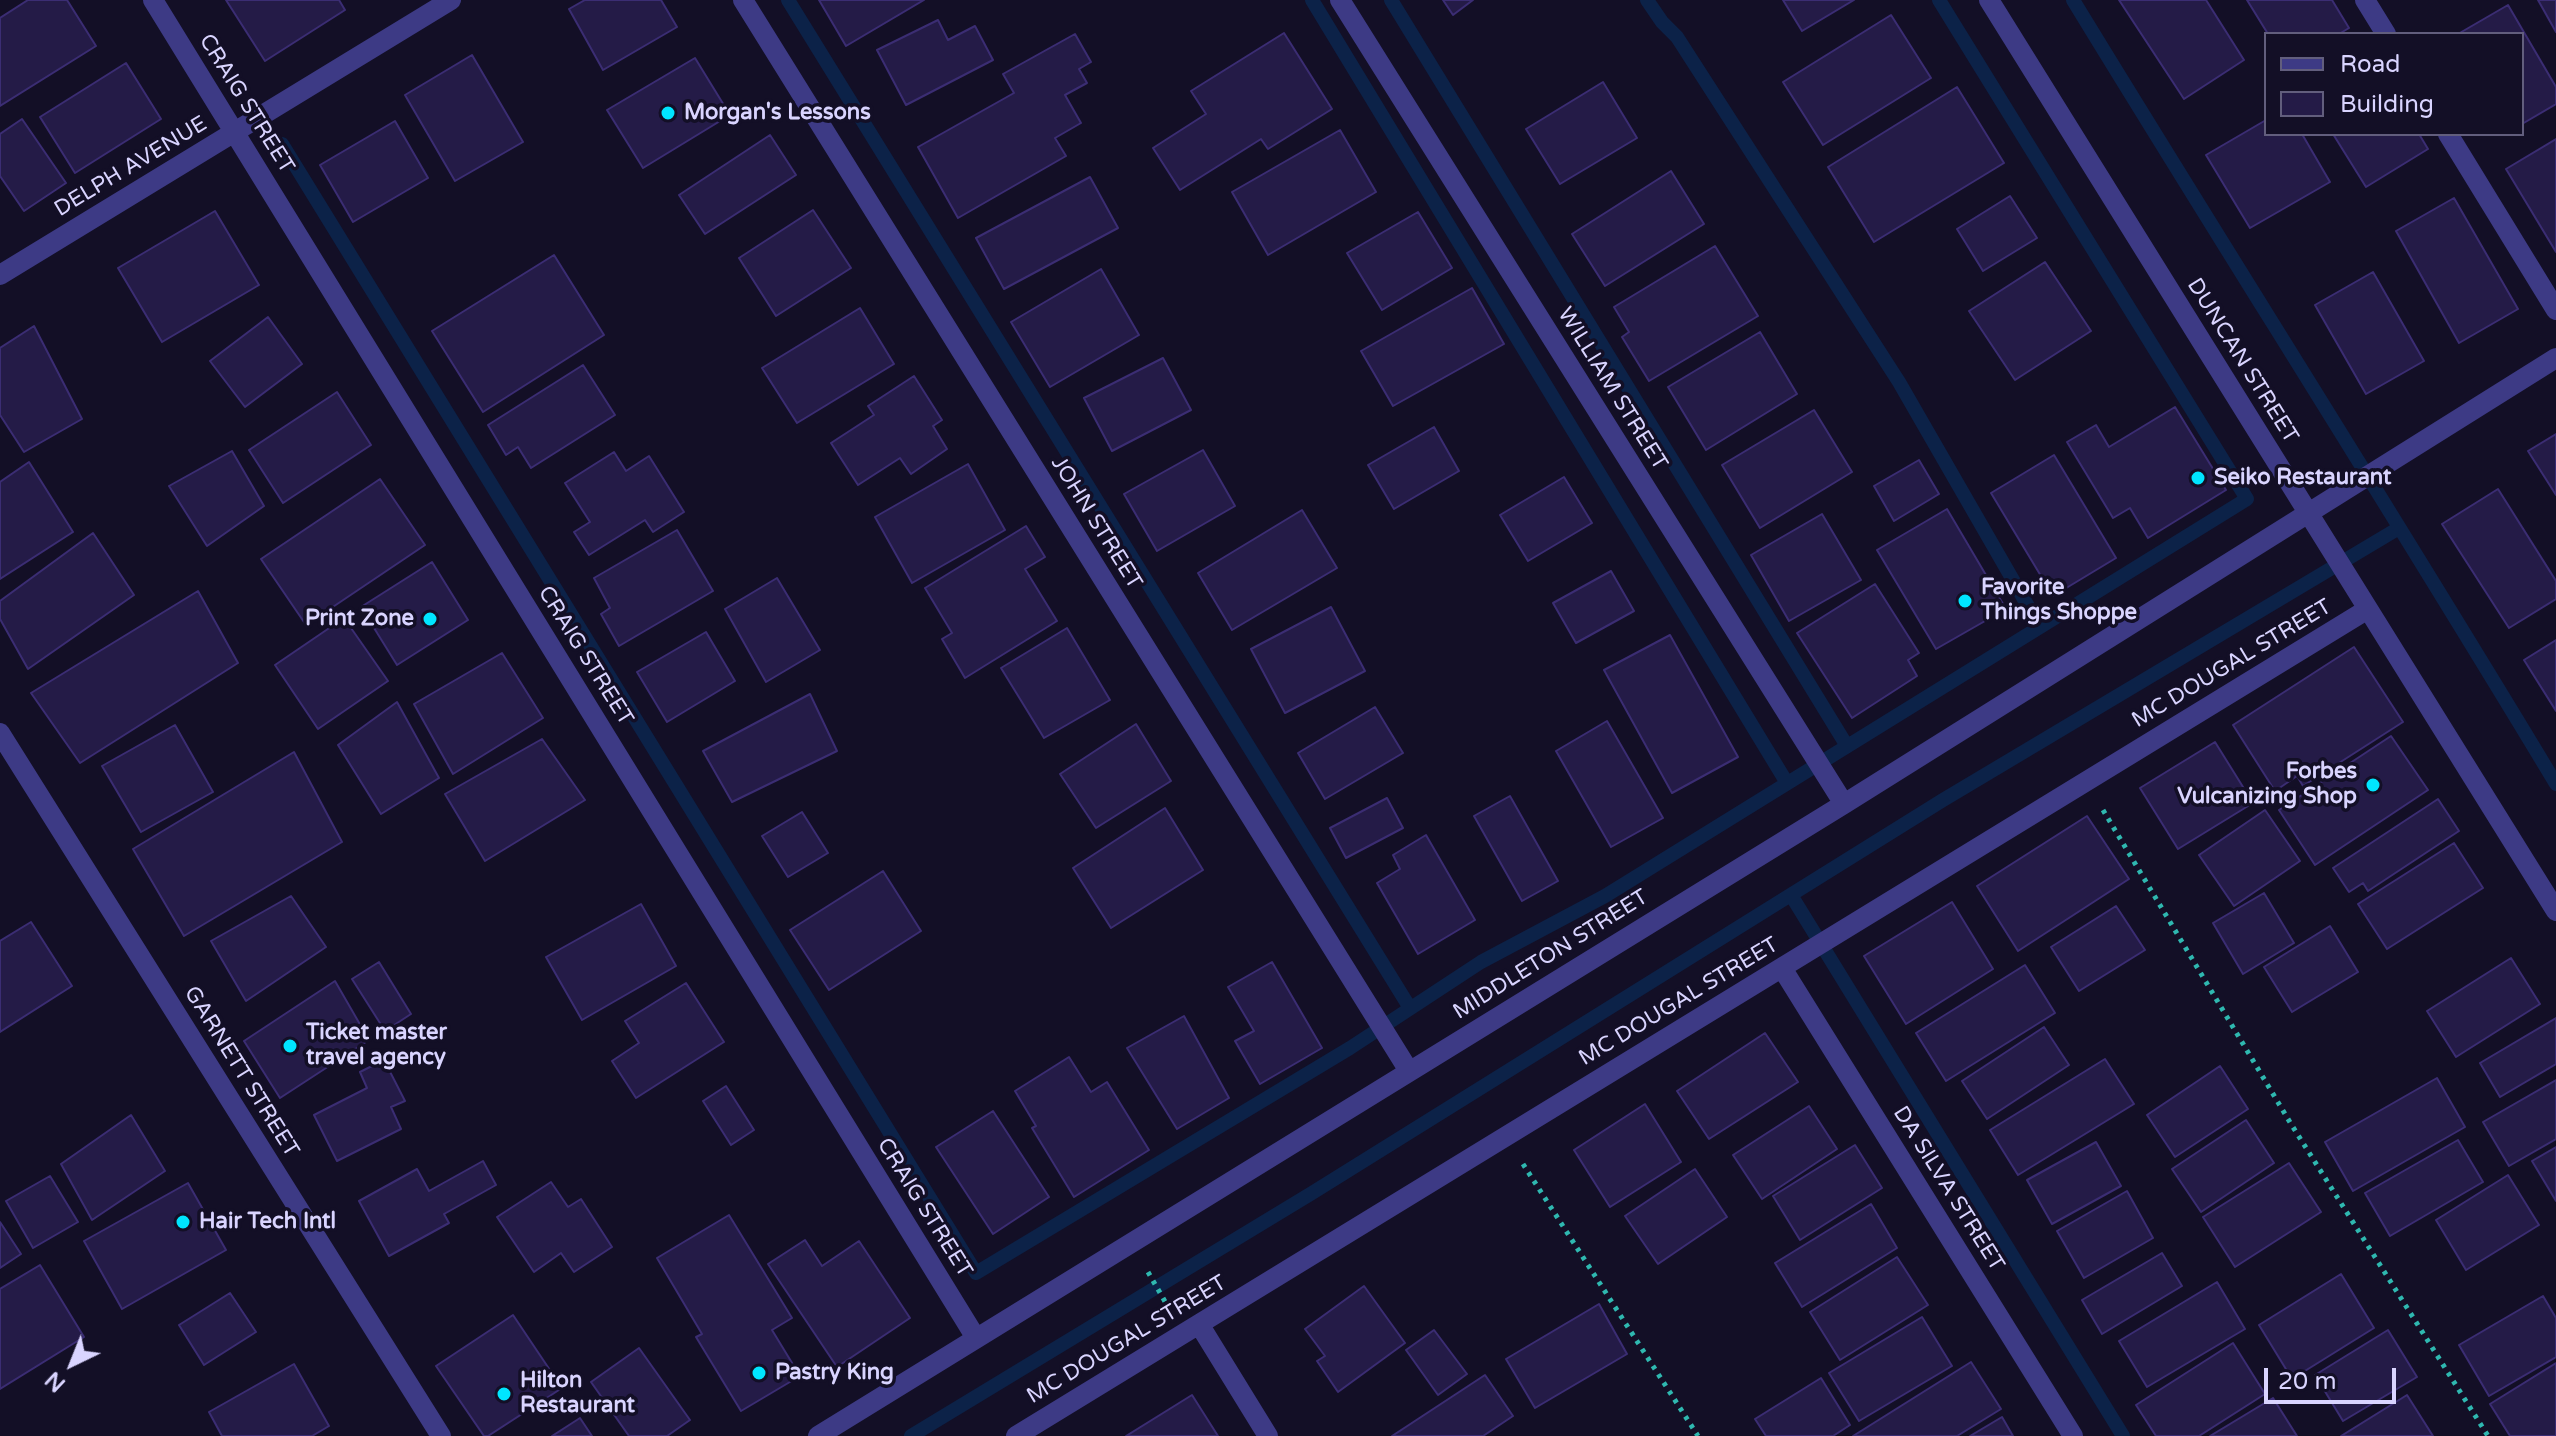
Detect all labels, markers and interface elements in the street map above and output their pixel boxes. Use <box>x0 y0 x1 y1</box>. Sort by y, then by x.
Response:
street label: CRAIG STREET <box>193 29 299 179</box>
legend <box>2264 32 2524 136</box>
text: Road <box>2340 50 2400 79</box>
text: Building <box>2340 90 2434 119</box>
place label: Morgan's Lessons <box>684 100 871 126</box>
marker: Morgan's Lessons <box>659 104 677 122</box>
street label: DELPH AVENUE <box>50 111 212 223</box>
street label: DUNCAN STREET <box>2181 274 2303 448</box>
street label: WILLIAM STREET <box>1551 303 1673 475</box>
street label: JOHN STREET <box>1045 452 1147 594</box>
place label: Seiko Restaurant <box>2214 465 2391 491</box>
marker: Seiko Restaurant <box>2189 469 2207 487</box>
place label: Favorite Things Shoppe <box>1981 575 2137 626</box>
street label: CRAIG STREET <box>532 581 638 731</box>
marker: Favorite Things Shoppe <box>1956 592 1974 610</box>
street label: MC DOUGAL STREET <box>2127 594 2337 734</box>
place label: Print Zone <box>305 606 414 632</box>
marker: Print Zone <box>421 610 439 628</box>
place label: Forbes Vulcanizing Shop <box>2177 759 2357 810</box>
marker: Forbes Vulcanizing Shop <box>2364 776 2382 794</box>
street label: MIDDLETON STREET <box>1449 884 1653 1026</box>
street label: MC DOUGAL STREET <box>1574 932 1784 1072</box>
street label: GARNETT STREET <box>178 982 304 1162</box>
place label: Ticket master travel agency <box>306 1020 447 1072</box>
marker: Ticket master travel agency <box>281 1037 299 1055</box>
street label: DA SILVA STREET <box>1887 1102 2009 1276</box>
street label: CRAIG STREET <box>871 1133 977 1283</box>
place label: Hair Tech Intl <box>199 1209 336 1235</box>
marker: Hair Tech Intl <box>174 1213 192 1231</box>
street label: MC DOUGAL STREET <box>1022 1270 1232 1410</box>
north arrow <box>32 1324 112 1404</box>
scale bar <box>2268 1352 2400 1402</box>
place label: Pastry King <box>775 1360 894 1386</box>
marker: Pastry King <box>750 1364 768 1382</box>
text: N <box>40 1366 71 1397</box>
text: 20 m <box>2278 1367 2336 1396</box>
place label: Hilton Restaurant <box>520 1368 635 1420</box>
marker: Hilton Restaurant <box>495 1385 513 1403</box>

